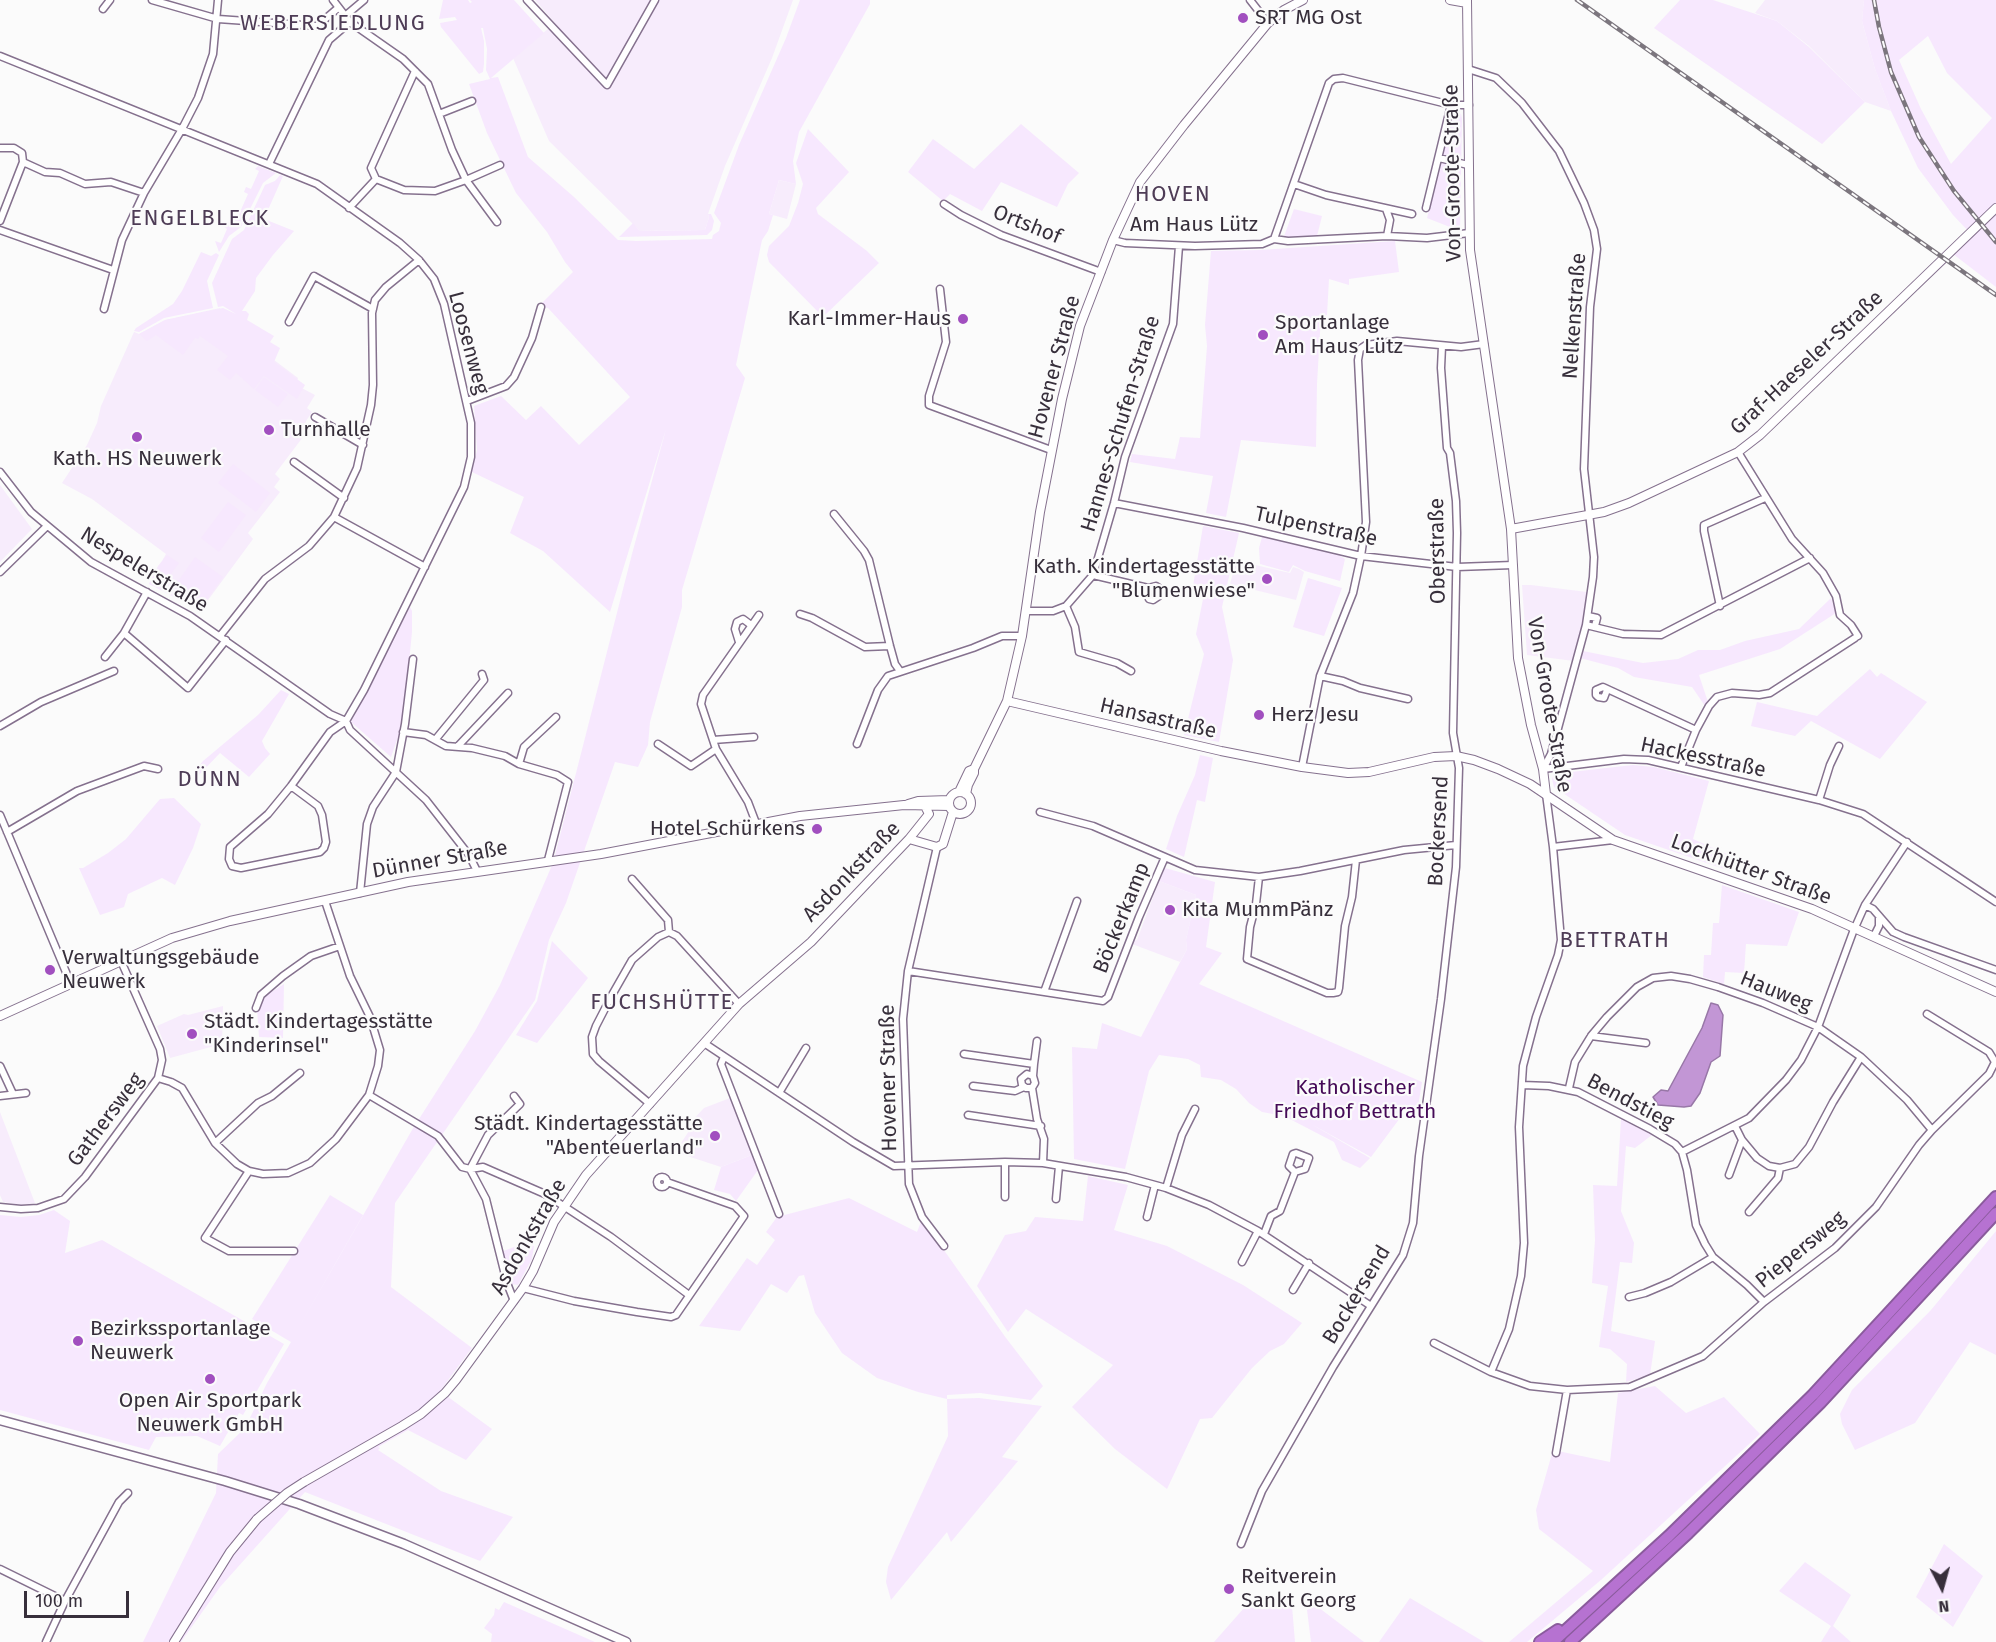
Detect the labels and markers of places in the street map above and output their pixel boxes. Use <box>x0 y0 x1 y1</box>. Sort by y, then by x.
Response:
place label: SRT MG Ost <box>1255 5 1362 31</box>
marker: SRT MG Ost <box>1236 11 1250 25</box>
place label: Karl-Immer-Haus <box>788 306 951 332</box>
place label: Sportanlage Am Haus Lütz <box>1275 310 1403 360</box>
marker: Karl-Immer-Haus <box>956 312 970 326</box>
marker: Sportanlage Am Haus Lütz <box>1256 328 1270 342</box>
place label: Turnhalle <box>281 417 371 443</box>
marker: Turnhalle <box>262 423 276 437</box>
marker: Kath. HS Neuwerk <box>130 430 144 444</box>
place label: Kath. HS Neuwerk <box>53 446 221 472</box>
place label: Kath. Kindertagesstätte "Blumenwiese" <box>1033 554 1255 604</box>
marker: Kath. Kindertagesstätte "Blumenwiese" <box>1260 572 1274 586</box>
place label: Herz Jesu <box>1271 702 1359 728</box>
marker: Herz Jesu <box>1252 708 1266 722</box>
place label: Hotel Schürkens <box>650 816 805 842</box>
marker: Hotel Schürkens <box>810 822 824 836</box>
place label: Kita MummPänz <box>1182 897 1333 923</box>
marker: Kita MummPänz <box>1163 903 1177 917</box>
place label: Verwaltungsgebäude Neuwerk <box>62 945 260 995</box>
marker: Verwaltungsgebäude Neuwerk <box>43 963 57 977</box>
place label: Städt. Kindertagesstätte "Kinderinsel" <box>204 1009 433 1059</box>
marker: Städt. Kindertagesstätte "Kinderinsel" <box>185 1027 199 1041</box>
place label: Städt. Kindertagesstätte "Abenteuerland" <box>474 1111 703 1161</box>
marker: Städt. Kindertagesstätte "Abenteuerland" <box>708 1129 722 1143</box>
place label: Bezirkssportanlage Neuwerk <box>90 1316 271 1366</box>
marker: Bezirkssportanlage Neuwerk <box>71 1334 85 1348</box>
marker: Open Air Sportpark Neuwerk GmbH <box>203 1372 217 1386</box>
place label: Open Air Sportpark Neuwerk GmbH <box>119 1388 301 1438</box>
place label: Reitverein Sankt Georg <box>1241 1564 1356 1614</box>
marker: Reitverein Sankt Georg <box>1222 1582 1236 1596</box>

